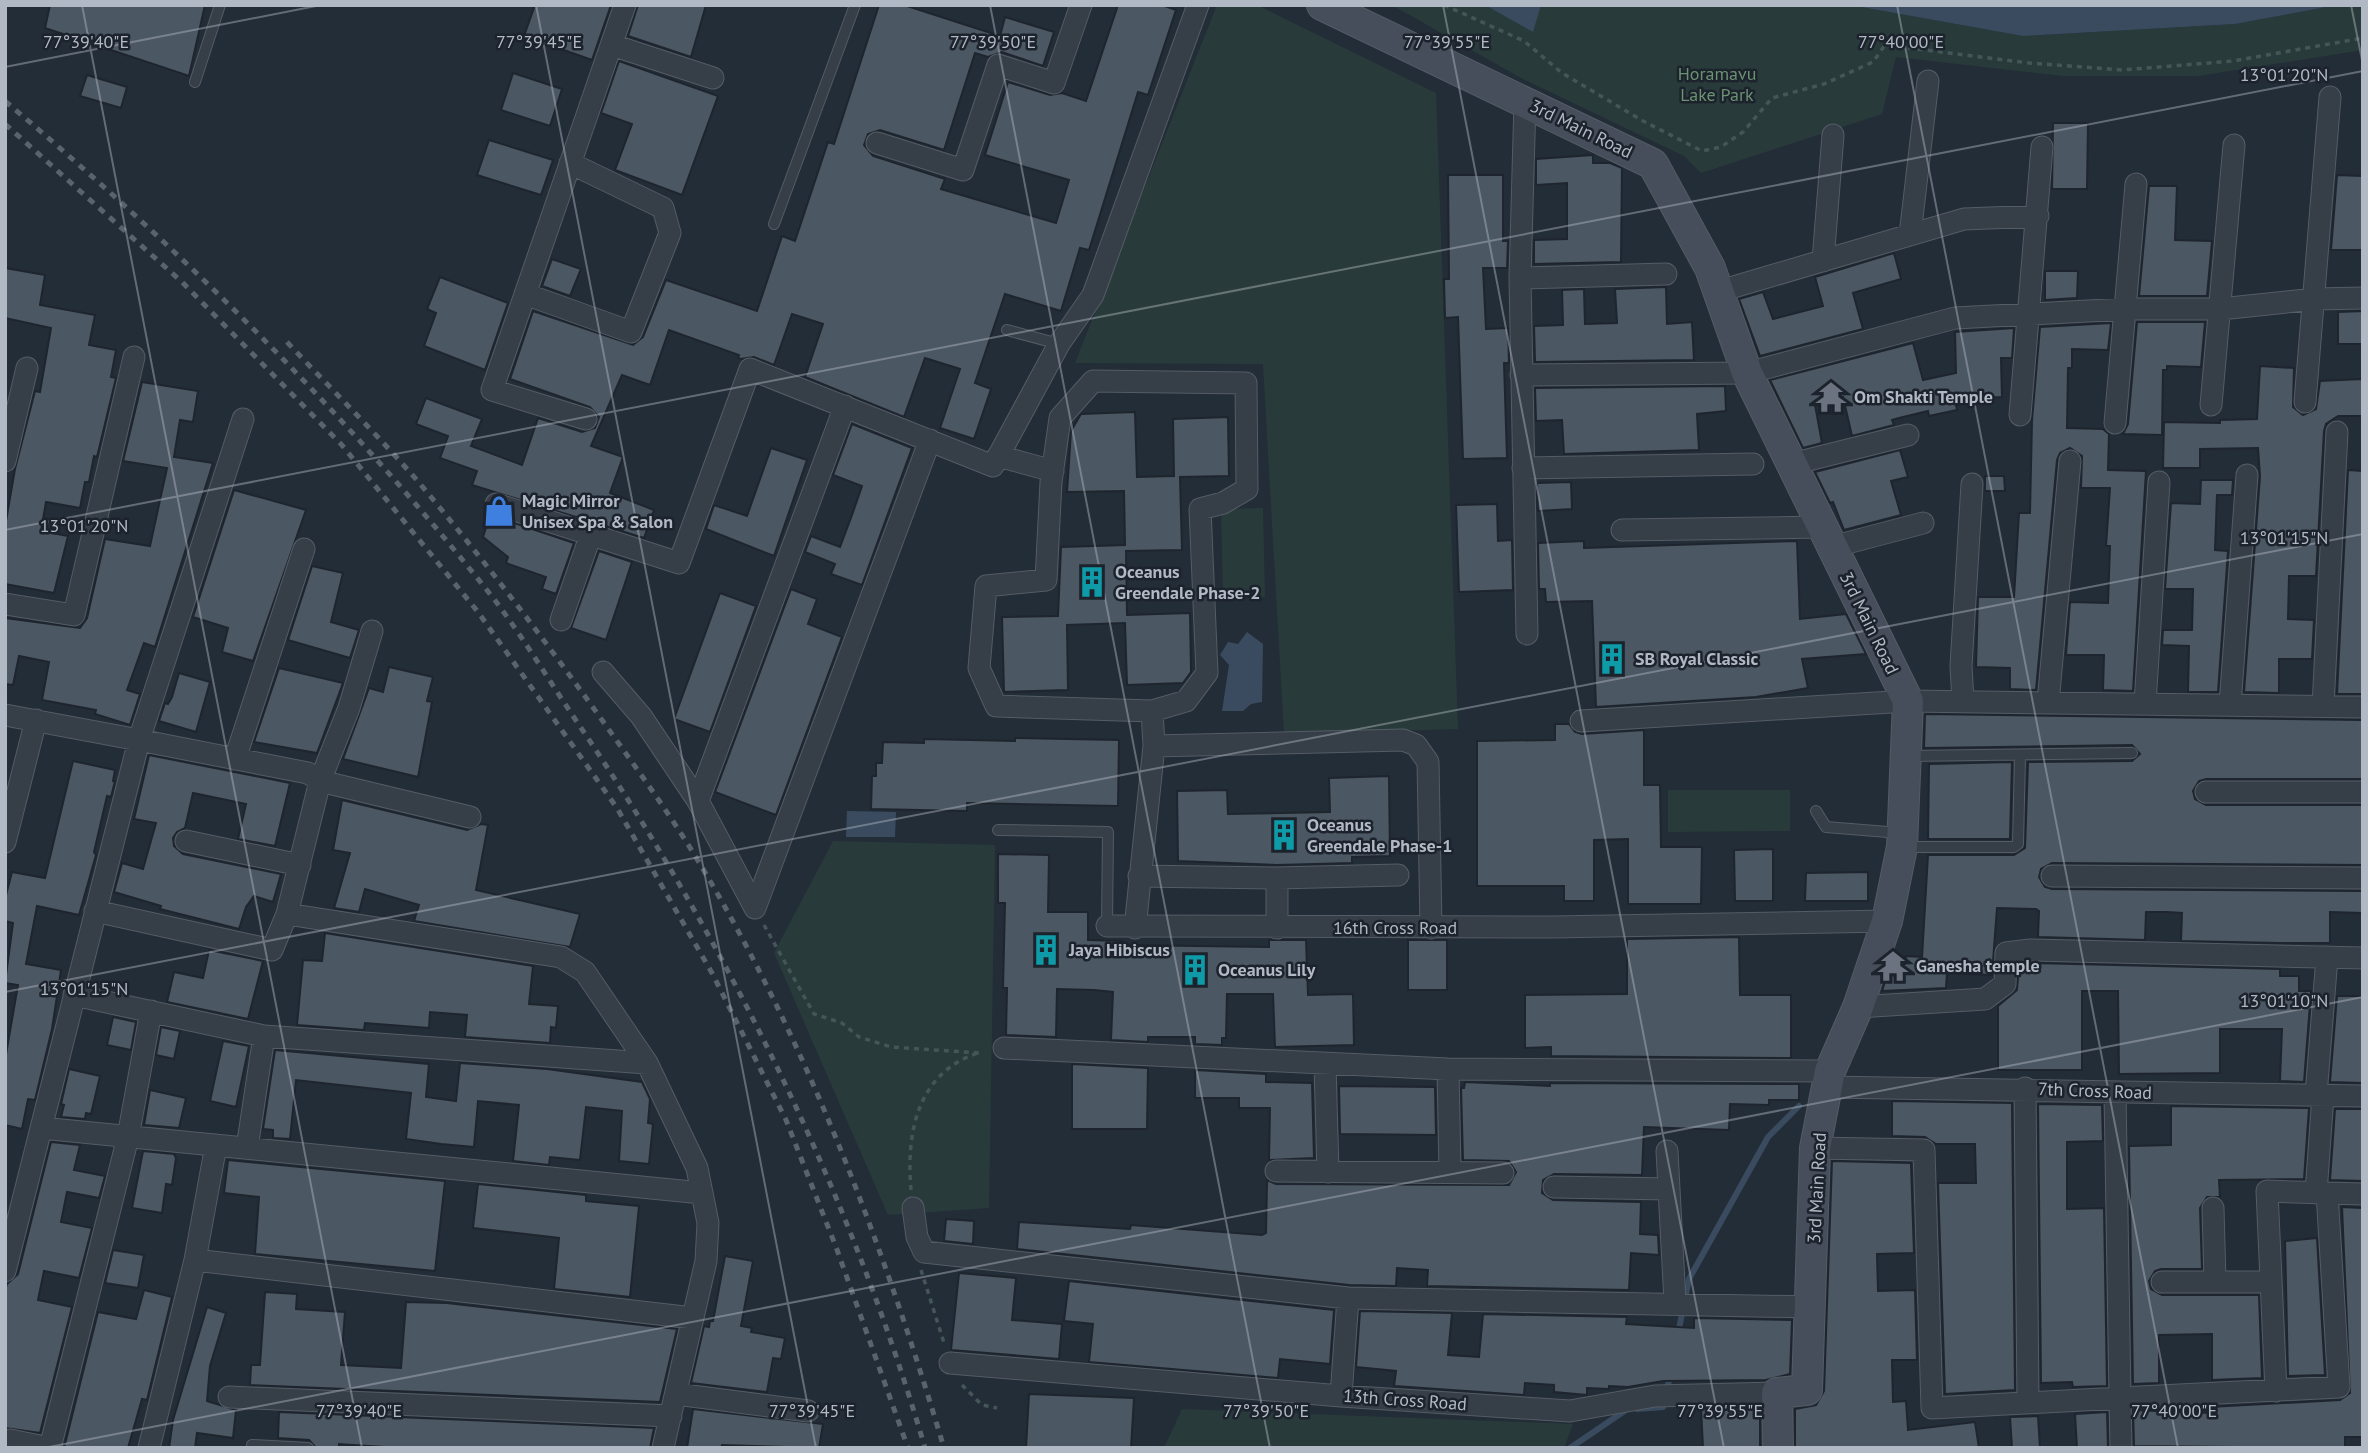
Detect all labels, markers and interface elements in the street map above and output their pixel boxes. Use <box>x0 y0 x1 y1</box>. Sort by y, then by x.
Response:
text: 77°39'40"E <box>43 30 129 53</box>
text: 77°39'45"E <box>496 30 582 53</box>
text: 77°39'50"E <box>950 30 1036 53</box>
text: 77°39'55"E <box>1404 30 1490 53</box>
text: 77°40'00"E <box>1858 30 1944 53</box>
park label: Horamavu Lake Park <box>1678 62 1756 106</box>
text: 13°01'20"N <box>2240 63 2328 86</box>
street label: 3rd Main Road <box>1526 94 1636 163</box>
temple icon: Om Shakti Temple <box>1814 380 1848 414</box>
place label: Om Shakti Temple <box>1854 385 1993 408</box>
place label: Magic Mirror Unisex Spa & Salon <box>522 489 673 533</box>
shop icon: Magic Mirror Unisex Spa & Salon <box>482 494 516 528</box>
text: 13°01'20"N <box>40 514 128 537</box>
text: 13°01'15"N <box>2240 526 2328 549</box>
place label: Oceanus Greendale Phase-2 <box>1115 560 1260 604</box>
building icon: Oceanus Greendale Phase-2 <box>1075 565 1109 599</box>
street label: 3rd Main Road <box>1835 568 1904 678</box>
building icon: SB Royal Classic <box>1595 642 1629 676</box>
place label: SB Royal Classic <box>1635 647 1759 670</box>
place label: Oceanus Greendale Phase-1 <box>1307 813 1452 857</box>
building icon: Oceanus Greendale Phase-1 <box>1267 818 1301 852</box>
street label: 16th Cross Road <box>1333 916 1457 939</box>
building icon: Jaya Hibiscus <box>1029 933 1063 967</box>
place label: Jaya Hibiscus <box>1068 938 1170 961</box>
temple icon: Ganesha temple <box>1876 949 1910 983</box>
building icon: Oceanus Lily <box>1178 953 1212 987</box>
place label: Ganesha temple <box>1916 954 2040 977</box>
place label: Oceanus Lily <box>1218 958 1316 981</box>
text: 13°01'15"N <box>40 977 128 1000</box>
text: 13°01'10"N <box>2240 989 2328 1012</box>
street label: 7th Cross Road <box>2038 1077 2152 1104</box>
street label: 3rd Main Road <box>1802 1132 1831 1244</box>
street label: 13th Cross Road <box>1342 1384 1468 1415</box>
text: 77°39'40"E <box>316 1399 402 1422</box>
text: 77°39'45"E <box>769 1399 855 1422</box>
text: 77°39'50"E <box>1223 1399 1309 1422</box>
text: 77°39'55"E <box>1677 1399 1763 1422</box>
text: 77°40'00"E <box>2131 1399 2217 1422</box>

